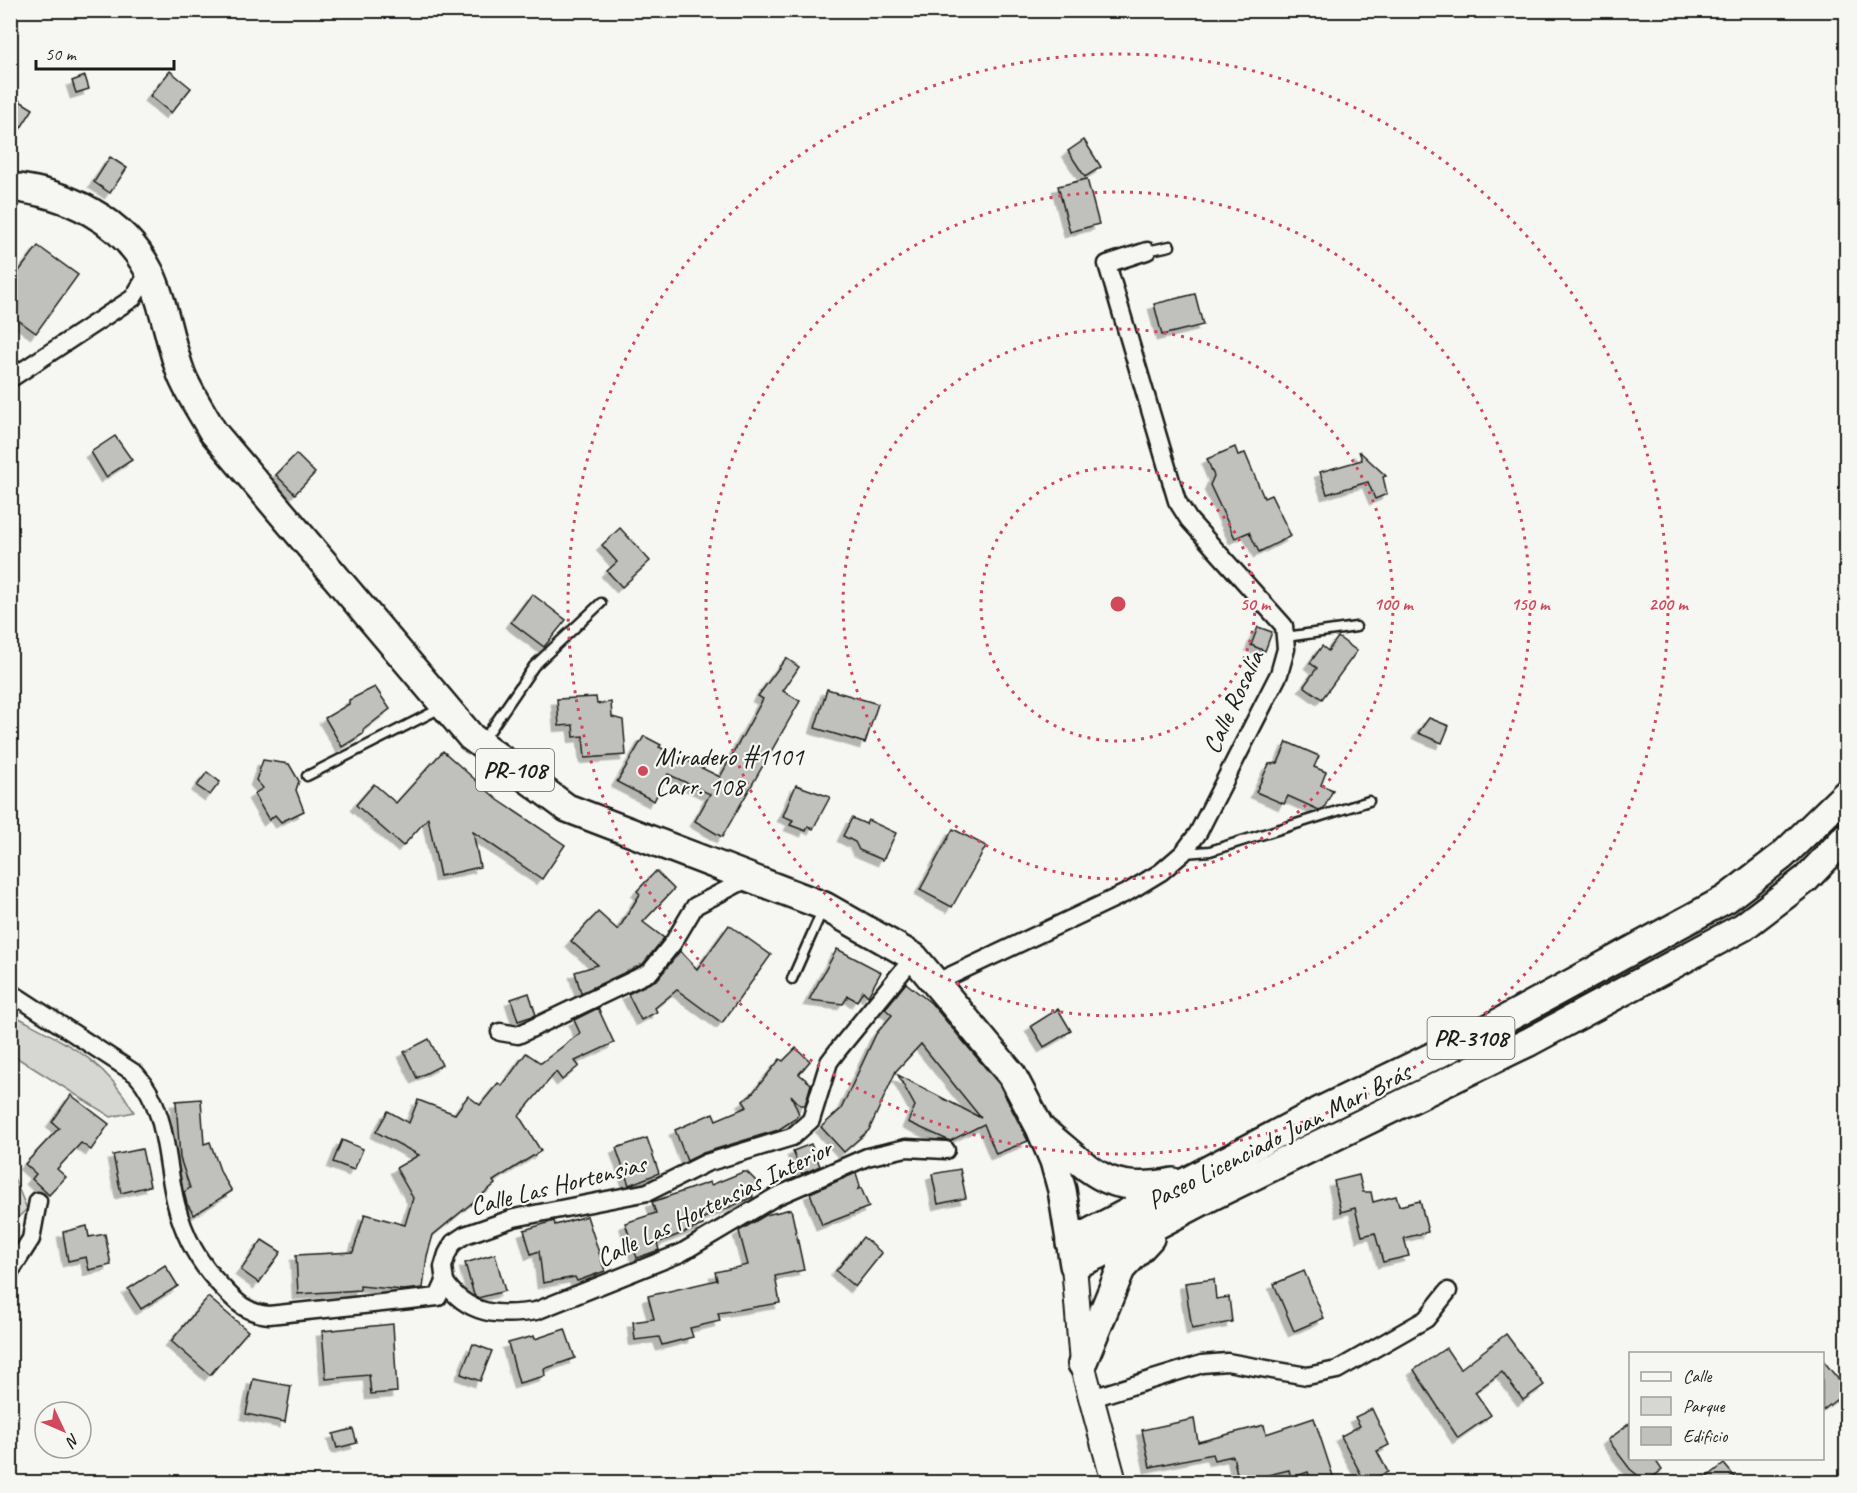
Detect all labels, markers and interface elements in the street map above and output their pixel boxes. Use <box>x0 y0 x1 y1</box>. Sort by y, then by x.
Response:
scale bar <box>36 33 174 71</box>
text: 50 m <box>45 43 78 65</box>
text: 50 m <box>1240 593 1272 615</box>
text: 100 m <box>1374 593 1414 615</box>
text: 150 m <box>1511 593 1551 615</box>
text: 200 m <box>1649 593 1689 615</box>
centre of rings <box>1108 594 1128 614</box>
street label: Calle Rosalía <box>1195 644 1272 759</box>
place label: Miradero #1101 Carr. 108 <box>655 740 805 803</box>
road number: PR-108 <box>476 749 554 791</box>
marker: Miradero #1101 Carr. 108 <box>636 764 650 778</box>
road number: PR-3108 <box>1428 1017 1514 1059</box>
street label: Paseo Licenciado Juan Mari Brás <box>1142 1054 1418 1217</box>
street label: Calle Las Hortensias Interior <box>591 1130 840 1274</box>
street label: Calle Las Hortensias <box>467 1147 651 1223</box>
legend <box>1629 1352 1824 1460</box>
text: Calle <box>1683 1365 1712 1387</box>
text: Parque <box>1683 1395 1725 1417</box>
north arrow <box>33 1400 93 1460</box>
text: Edificio <box>1683 1425 1729 1447</box>
text: N <box>60 1429 84 1452</box>

